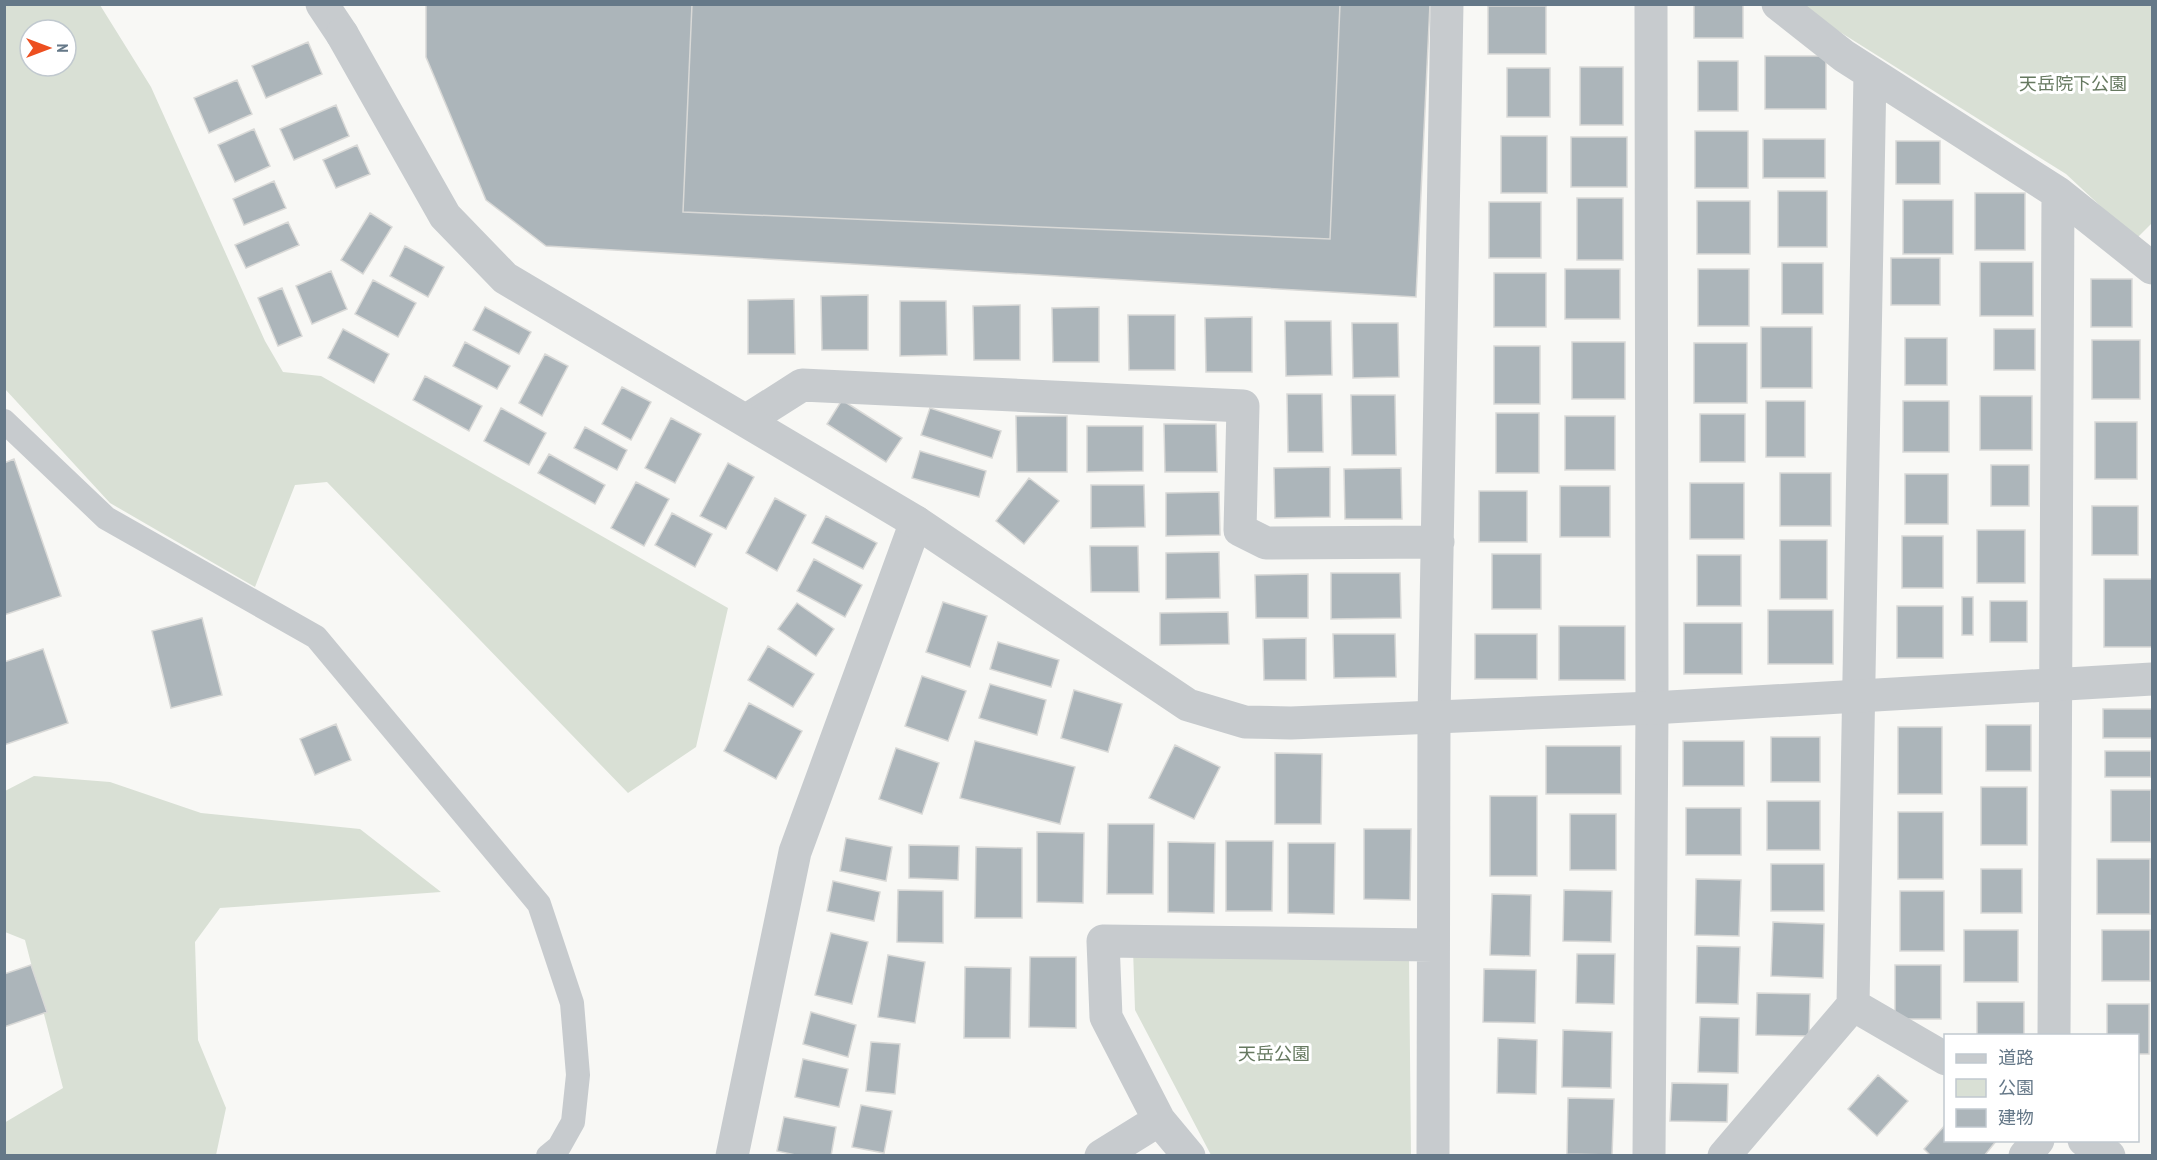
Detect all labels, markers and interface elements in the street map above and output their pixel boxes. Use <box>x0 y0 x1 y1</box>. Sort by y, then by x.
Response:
north arrow <box>18 18 78 78</box>
text: N <box>53 44 73 52</box>
park label: 天岳院下公園 <box>2019 72 2127 95</box>
legend <box>1944 1034 2139 1142</box>
park label: 天岳公園 <box>1238 1042 1310 1065</box>
text: 道路 <box>1998 1046 2034 1069</box>
text: 公園 <box>1998 1076 2034 1099</box>
text: 建物 <box>1998 1106 2034 1129</box>

